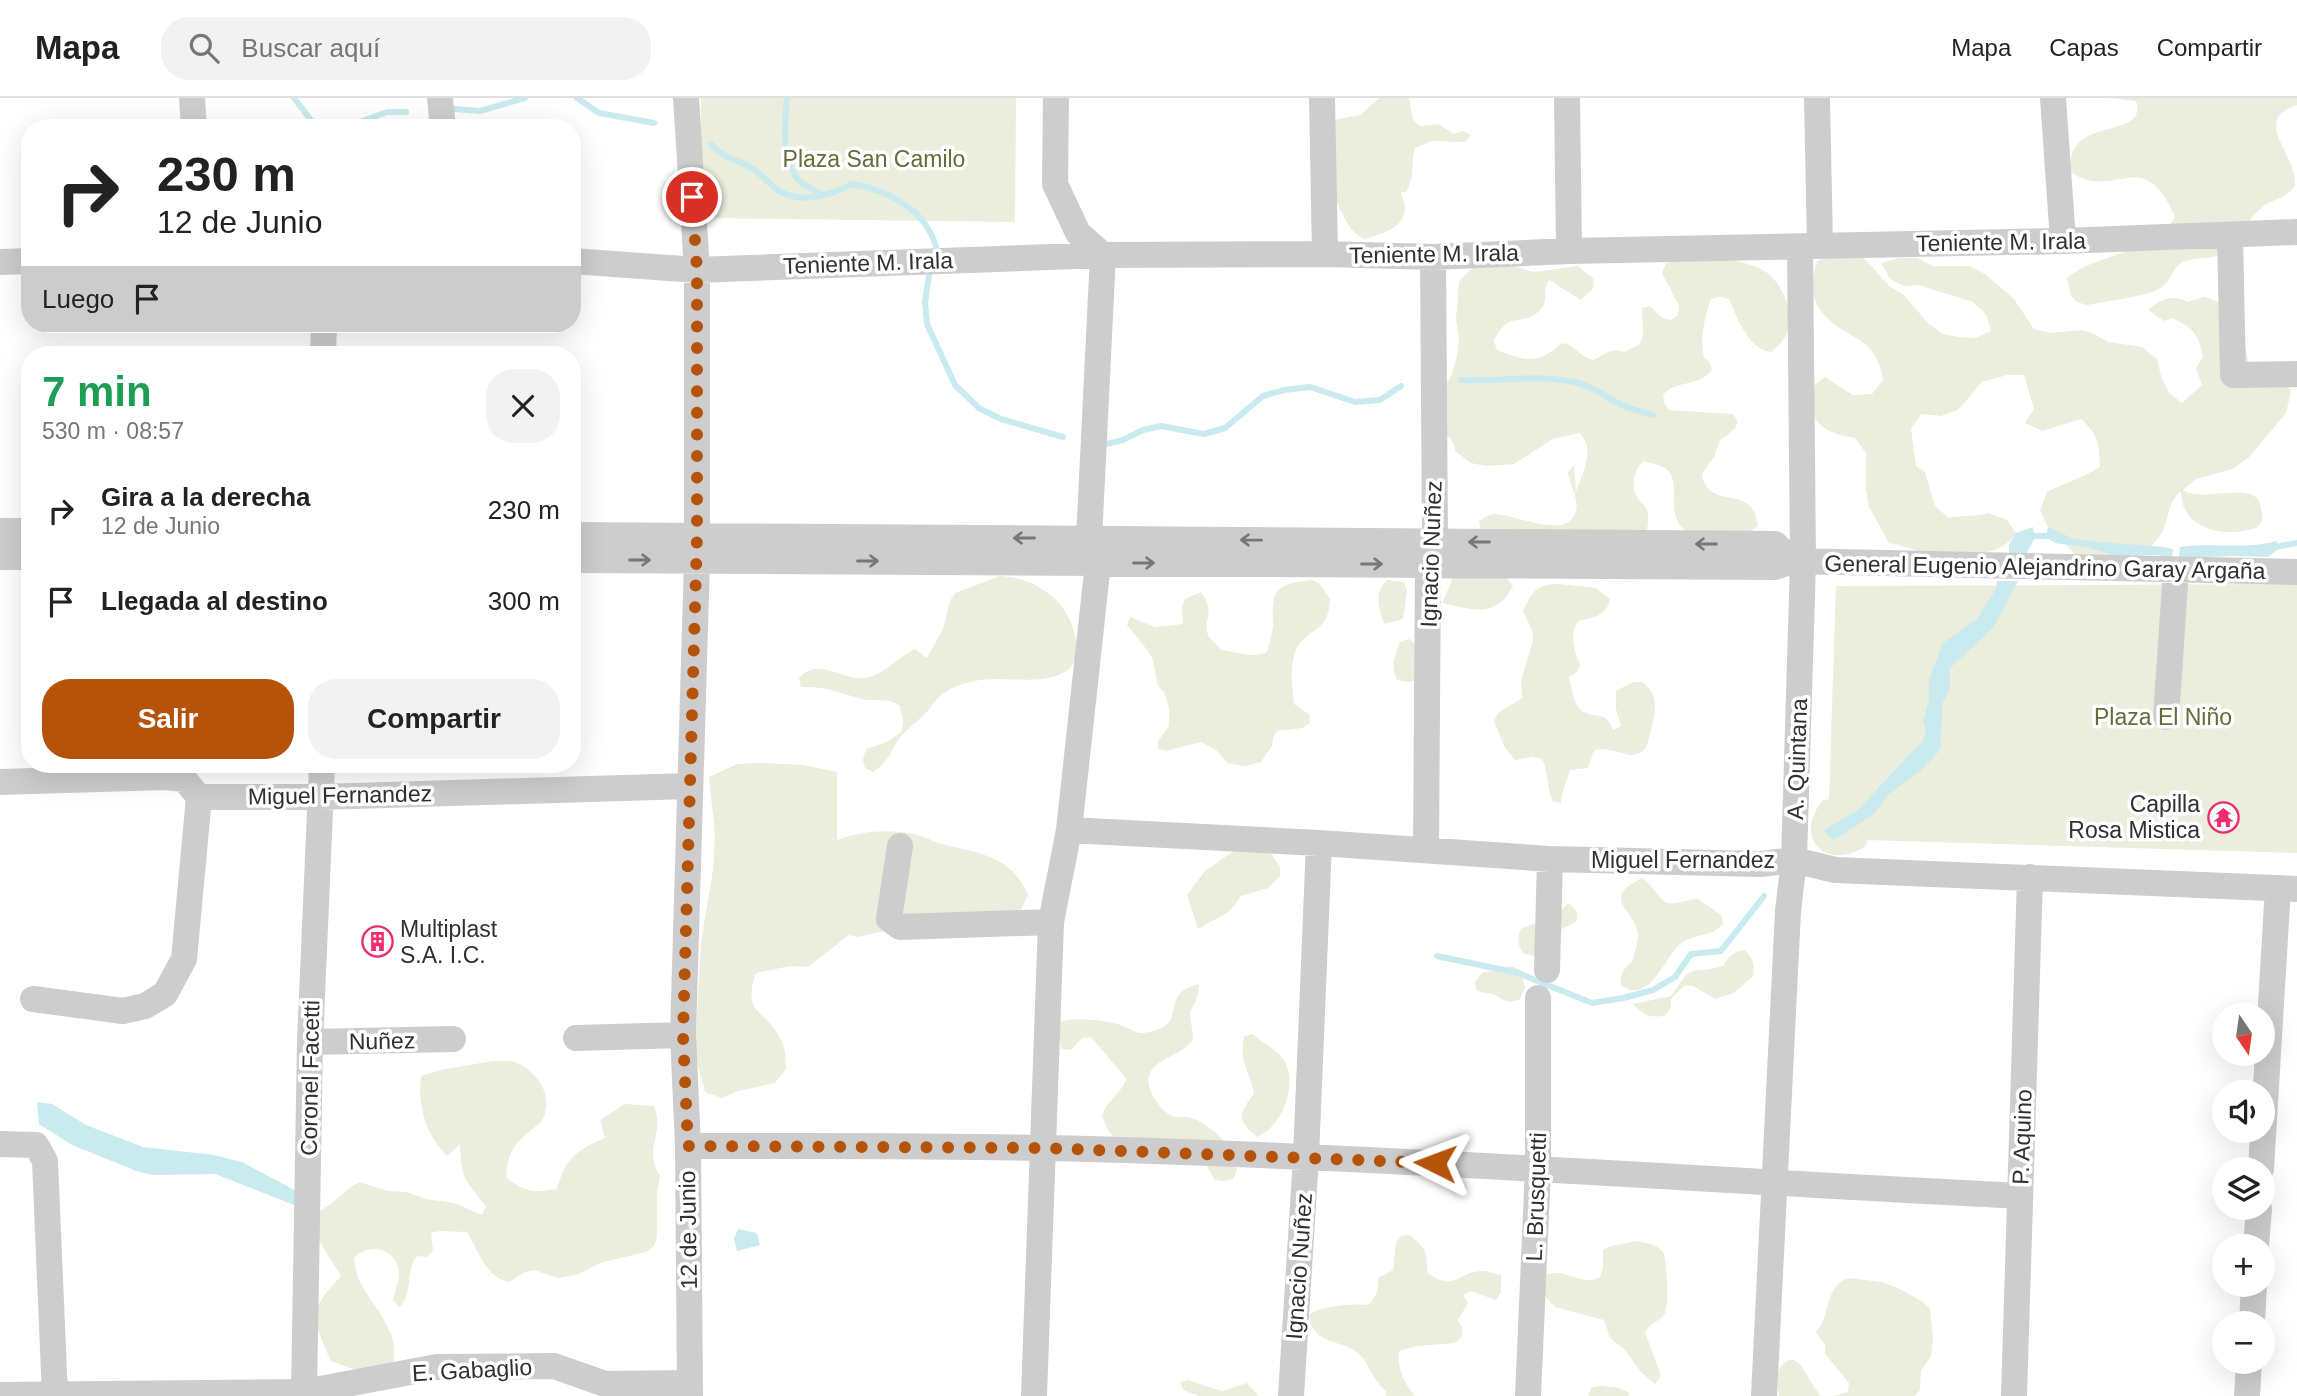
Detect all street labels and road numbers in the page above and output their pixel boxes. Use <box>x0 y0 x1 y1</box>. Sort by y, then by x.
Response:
street label: Teniente M. Irala <box>1916 228 2086 256</box>
street label: Teniente M. Irala <box>1349 240 1519 268</box>
street label: Teniente M. Irala <box>783 247 954 279</box>
street label: Ignacio Nuñez <box>1415 480 1447 628</box>
street label: General Eugenio Alejandrino Garay Argaña <box>1824 550 2266 584</box>
street label: A. Quintana <box>1782 698 1812 820</box>
street label: Miguel Fernandez <box>248 780 432 810</box>
street label: Miguel Fernandez <box>1591 847 1775 873</box>
street label: Coronel Facetti <box>296 1000 324 1156</box>
street label: Nuñez <box>349 1027 415 1055</box>
street label: P. Aquino <box>2007 1089 2037 1185</box>
street label: L. Brusquetti <box>1521 1132 1551 1262</box>
street label: 12 de Junio <box>674 1170 702 1290</box>
street label: Ignacio Nuñez <box>1281 1192 1317 1340</box>
street label: E. Gabaglio <box>411 1354 533 1386</box>

